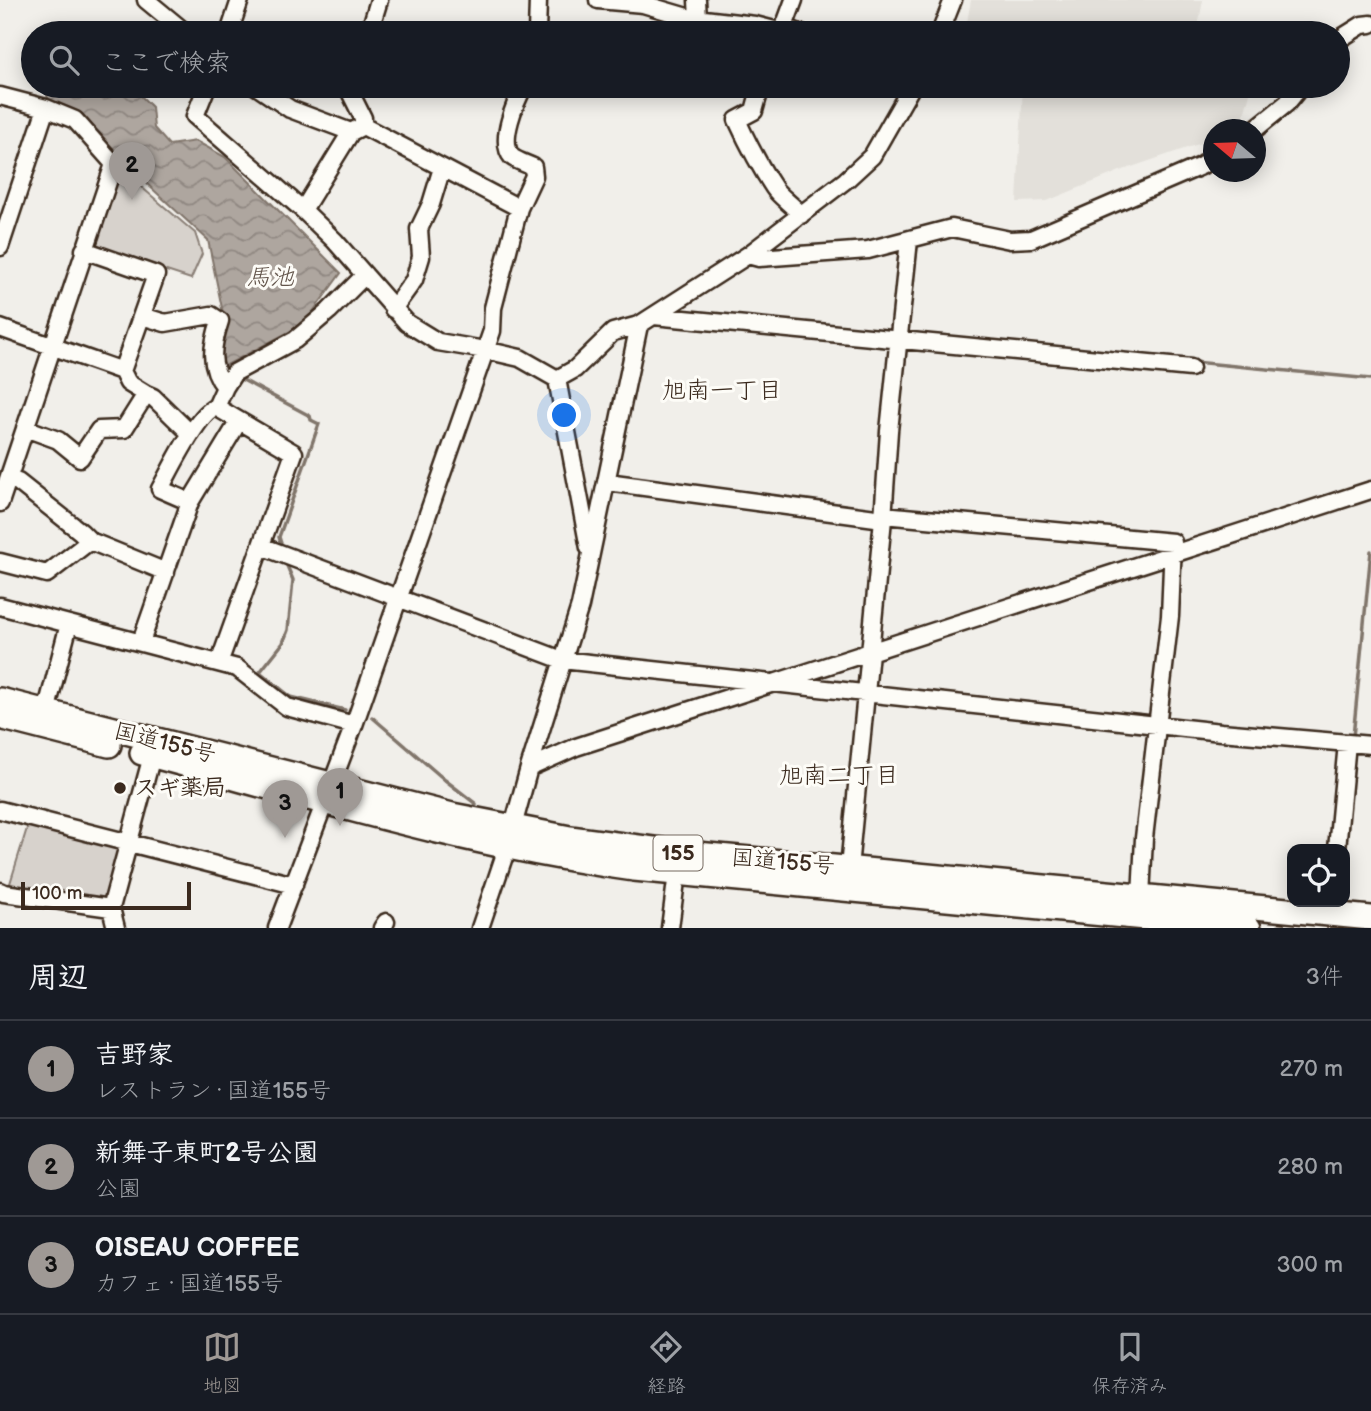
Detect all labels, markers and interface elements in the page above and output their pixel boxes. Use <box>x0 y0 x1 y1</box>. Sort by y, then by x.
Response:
search box <box>21 21 1350 98</box>
icon: search <box>45 41 83 79</box>
text: ここで検索 <box>101 48 231 79</box>
north arrow <box>1203 119 1266 182</box>
pin: 2 <box>109 142 155 200</box>
water label: 馬池 <box>246 263 295 292</box>
district label: 旭南一丁目 <box>662 376 782 405</box>
your location <box>547 398 581 432</box>
street label: 国道155号 <box>111 717 219 769</box>
district label: 旭南二丁目 <box>779 761 899 790</box>
pin: 1 <box>317 768 363 826</box>
place label: スギ薬局 <box>134 774 226 802</box>
marker: スギ薬局 <box>112 780 128 796</box>
pin: 3 <box>262 780 308 838</box>
road number: 155 <box>654 836 702 870</box>
street label: 国道155号 <box>730 844 836 880</box>
map controls <box>1287 844 1350 907</box>
button: locate <box>1287 844 1350 907</box>
scale bar <box>21 879 191 911</box>
text: 100 m <box>32 882 83 905</box>
text: 周辺 <box>28 960 88 996</box>
text: 3件 <box>1306 963 1343 991</box>
text: 吉野家 <box>95 1040 173 1071</box>
text: 1 <box>46 1055 56 1083</box>
text: 270 m <box>1279 1055 1343 1083</box>
text: レストラン · 国道155号 <box>95 1077 331 1105</box>
text: 新舞子東町2号公園 <box>95 1138 319 1169</box>
text: 2 <box>44 1153 58 1181</box>
text: 280 m <box>1277 1153 1343 1181</box>
text: 公園 <box>95 1175 141 1203</box>
text: OISEAU COFFEE <box>95 1233 300 1264</box>
text: 3 <box>44 1251 58 1279</box>
text: 300 m <box>1277 1251 1343 1279</box>
text: カフェ · 国道155号 <box>95 1270 283 1298</box>
tab: 地図 <box>203 1328 241 1398</box>
tab: 経路 <box>647 1328 686 1398</box>
tab: 保存済み <box>1092 1328 1168 1398</box>

